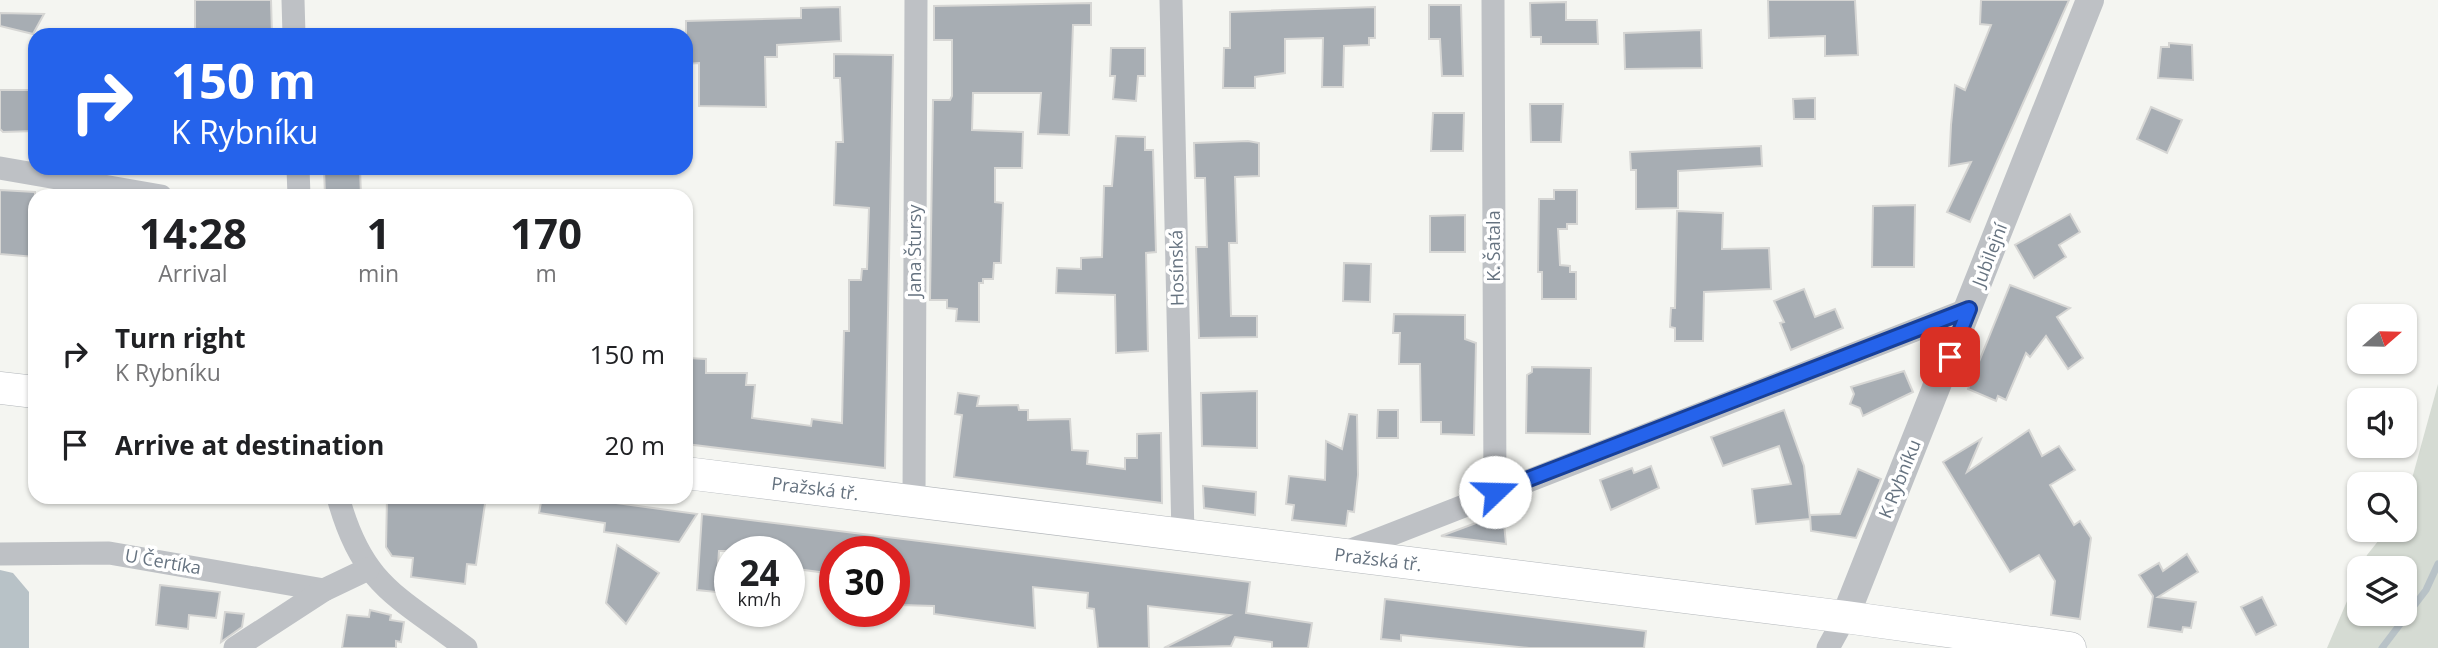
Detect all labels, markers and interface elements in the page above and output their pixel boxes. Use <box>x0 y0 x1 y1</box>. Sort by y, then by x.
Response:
text: 150 m <box>171 47 316 113</box>
icon: right <box>56 56 147 147</box>
text: K Rybníku <box>171 110 318 153</box>
text: 14:28 <box>139 204 247 261</box>
text: 1 <box>366 204 391 261</box>
text: 170 <box>510 204 582 261</box>
street label: Jana Štursy <box>902 204 926 299</box>
street label: K. Šatala <box>1481 210 1505 282</box>
street label: Jubilejní <box>1965 219 2012 292</box>
street label: Hosínská <box>1163 230 1189 306</box>
text: Arrival <box>158 257 228 289</box>
text: min <box>358 257 399 289</box>
text: m <box>535 257 557 289</box>
north arrow <box>2347 304 2417 374</box>
map controls <box>2347 304 2417 626</box>
text: Turn right <box>115 320 246 356</box>
pin <box>1920 327 1980 387</box>
icon: right <box>56 335 94 373</box>
text: 150 m <box>590 336 665 372</box>
icon: arrive <box>1931 338 1969 376</box>
text: K Rybníku <box>115 356 221 388</box>
button: sound <box>2347 388 2417 458</box>
icon: arrive <box>56 426 94 464</box>
text: Arrive at destination <box>115 427 384 463</box>
text: 20 m <box>604 427 665 463</box>
street label: K Rybníku <box>1872 436 1926 522</box>
position arrow <box>1458 455 1532 529</box>
street label: Pražská tř. <box>770 471 860 505</box>
button: search <box>2347 472 2417 542</box>
speed limit sign: 30 <box>819 536 910 627</box>
street label: Pražská tř. <box>1333 542 1423 576</box>
street label: U Čertíka <box>123 543 203 580</box>
text: 24 <box>739 549 780 596</box>
button: layers <box>2347 556 2417 626</box>
text: km/h <box>738 587 781 611</box>

